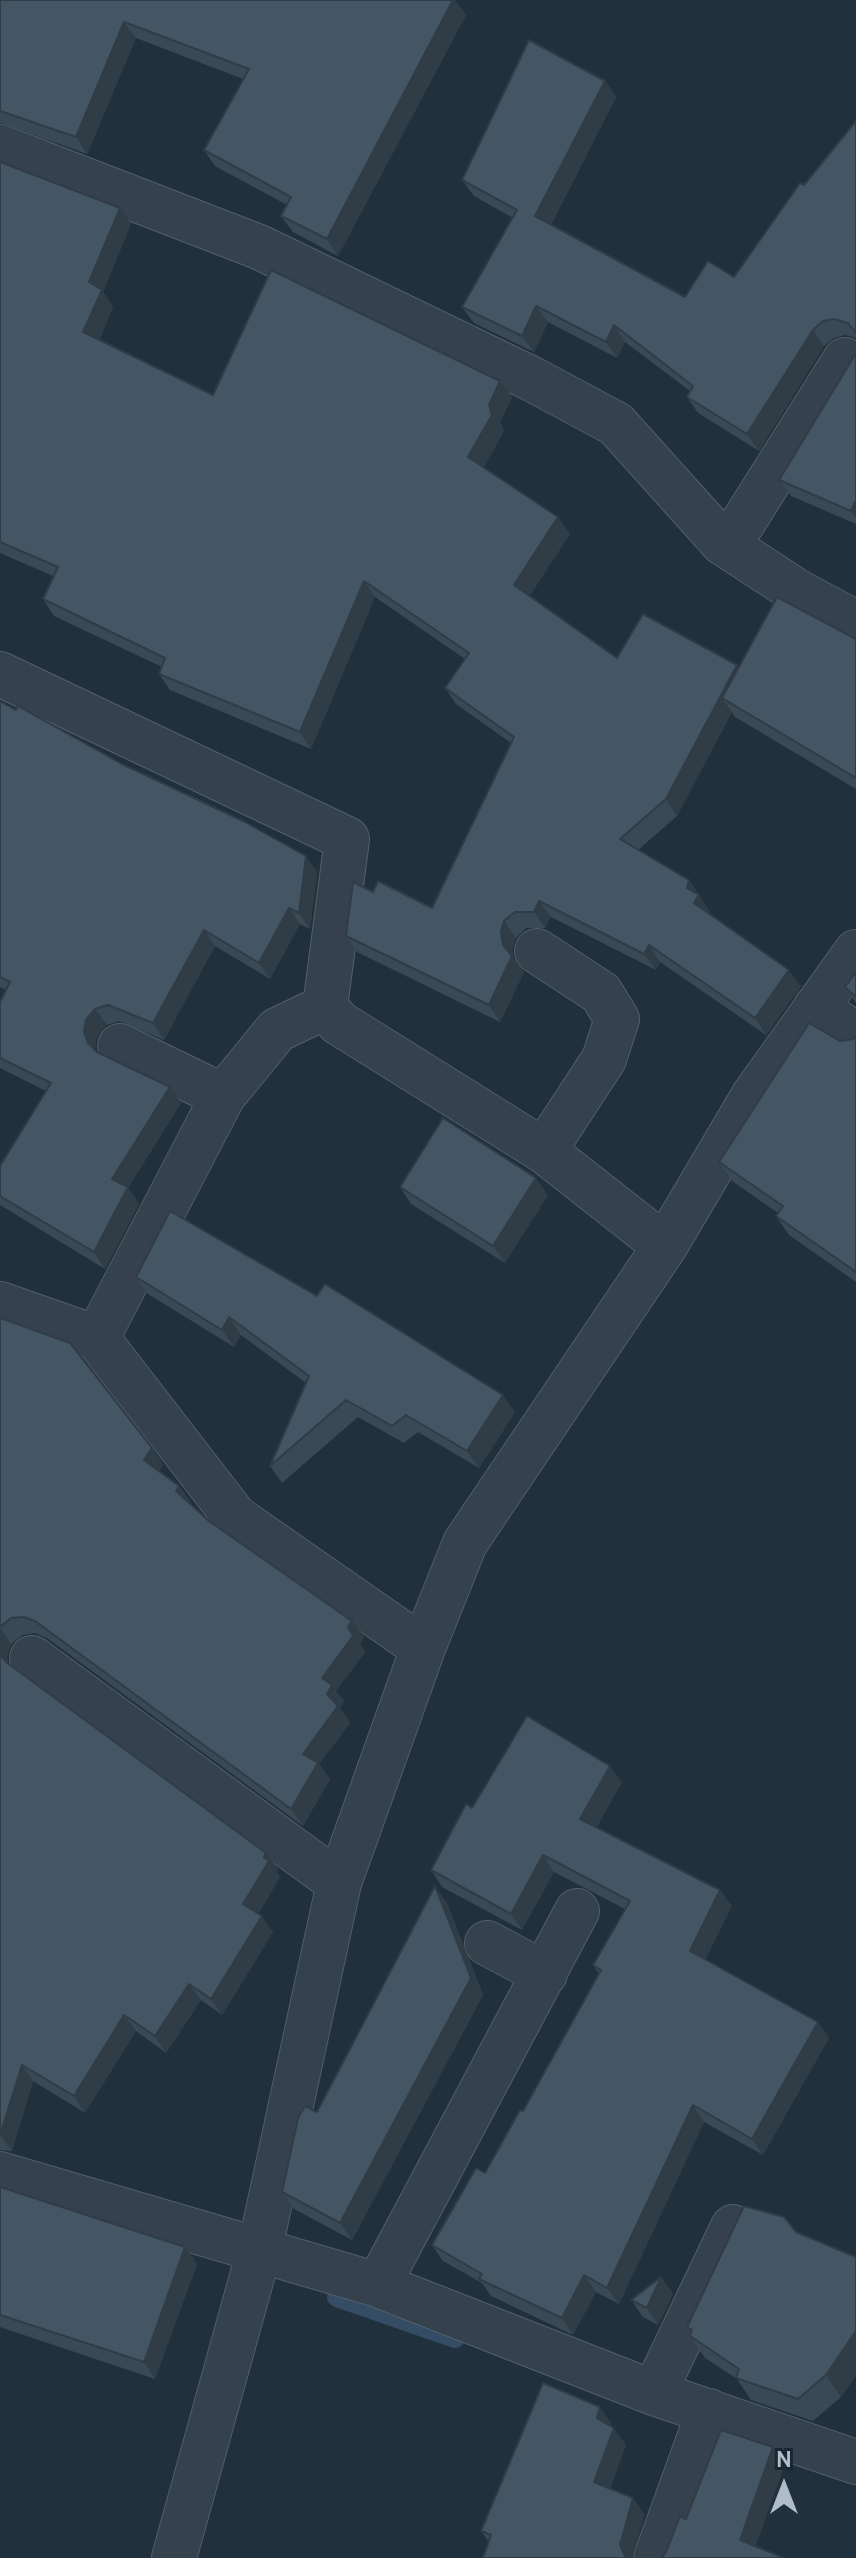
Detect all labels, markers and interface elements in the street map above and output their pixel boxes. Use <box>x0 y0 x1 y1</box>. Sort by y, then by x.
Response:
north arrow <box>744 2446 824 2526</box>
text: N <box>776 2448 792 2475</box>

